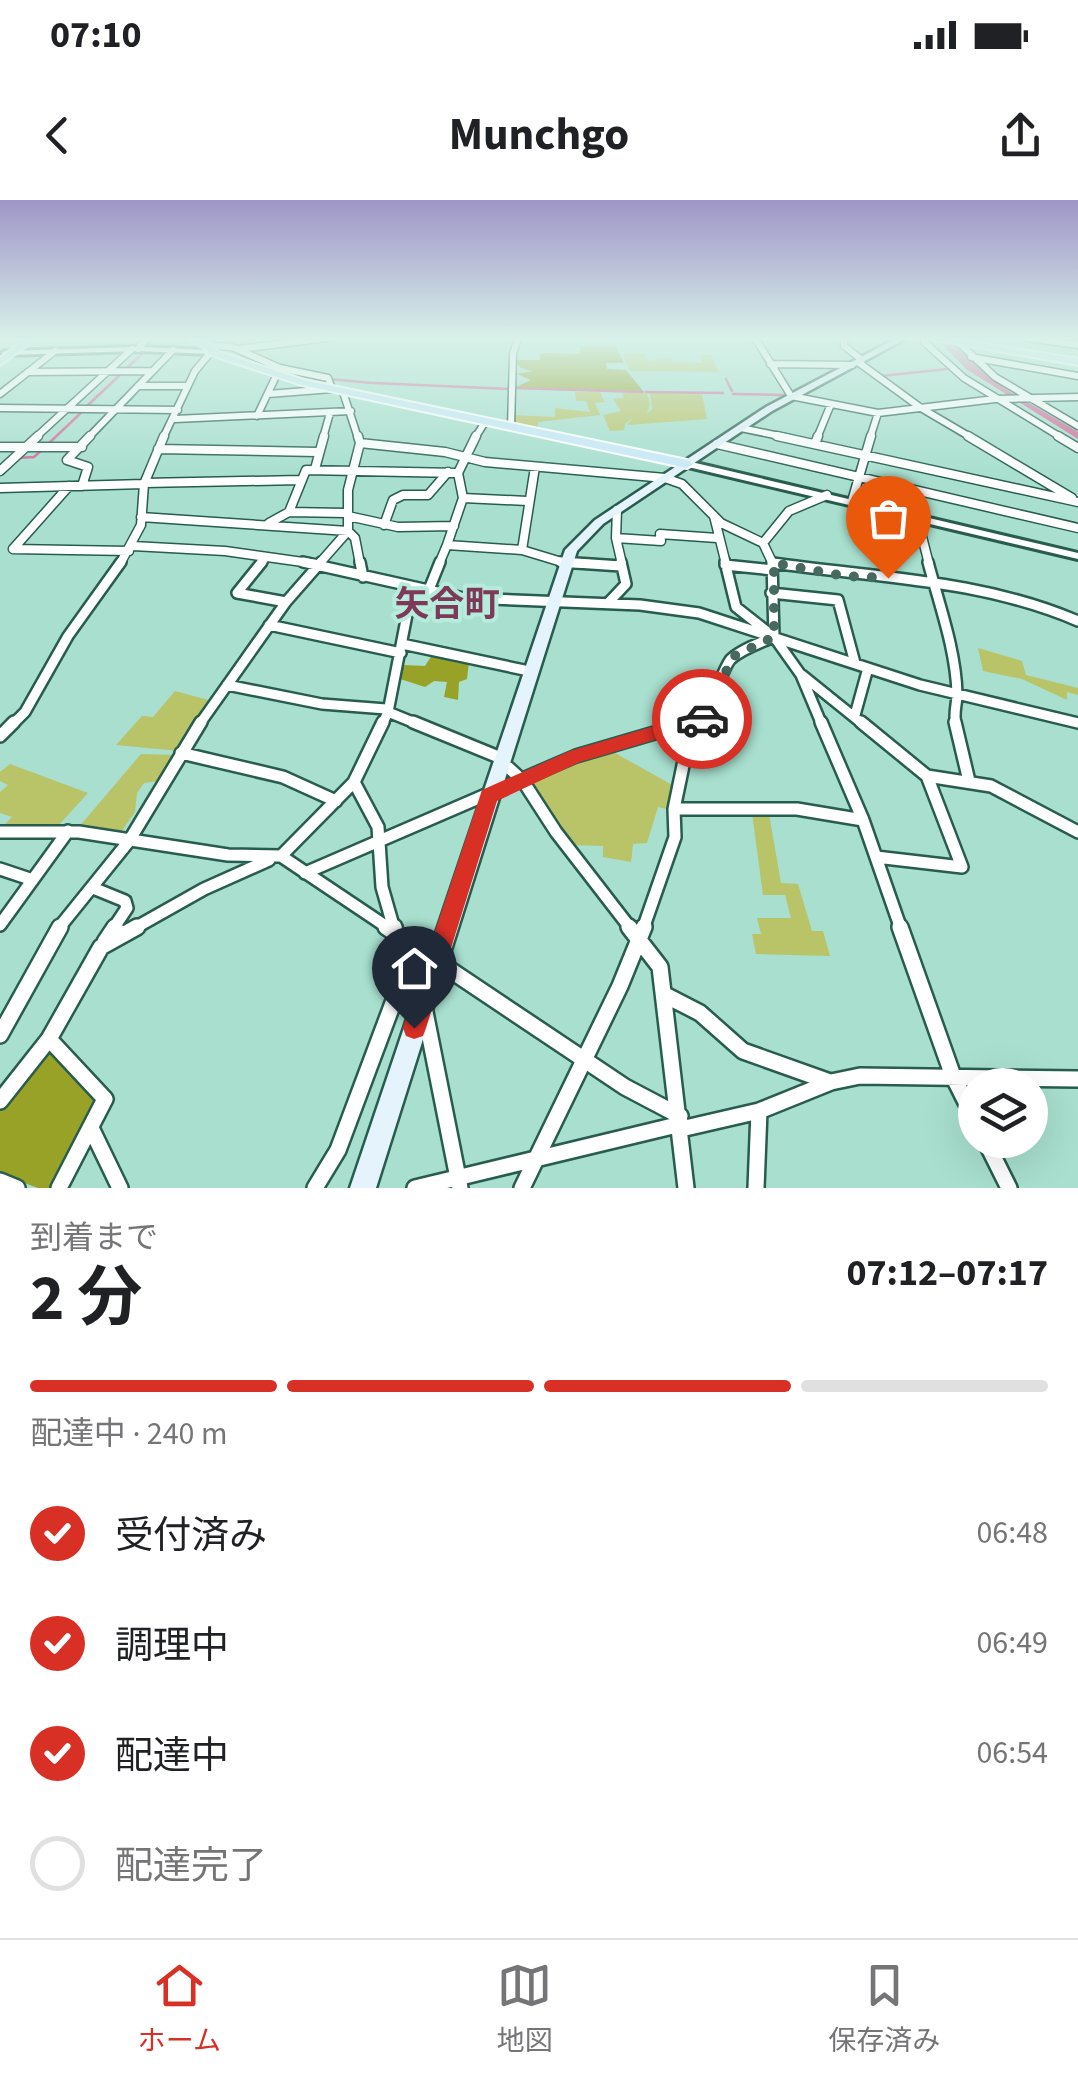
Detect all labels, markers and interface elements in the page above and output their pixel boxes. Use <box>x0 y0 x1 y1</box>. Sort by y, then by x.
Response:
text: 07:10 <box>50 8 142 62</box>
text: Munchgo <box>449 103 629 167</box>
icon: back <box>30 108 85 163</box>
icon: share <box>993 108 1048 163</box>
pin <box>846 476 931 579</box>
icon: bag <box>861 491 916 546</box>
district label: 矢合町 <box>394 580 500 630</box>
courier <box>652 669 752 769</box>
icon: car <box>675 692 730 747</box>
pin <box>372 926 457 1029</box>
icon: home <box>387 941 442 996</box>
map controls <box>958 1068 1048 1158</box>
button: layers <box>958 1068 1048 1158</box>
text: 到着まで <box>30 1215 158 1261</box>
text: 07:12–07:17 <box>846 1246 1048 1300</box>
text: 2 分 <box>30 1252 142 1345</box>
text: 配達中 · 240 m <box>30 1411 227 1457</box>
icon: check <box>30 1506 85 1561</box>
text: 受付済み <box>115 1509 267 1563</box>
text: 06:48 <box>976 1510 1048 1556</box>
icon: check <box>30 1616 85 1671</box>
text: 調理中 <box>115 1619 229 1673</box>
text: 06:49 <box>976 1620 1048 1666</box>
icon: check <box>30 1726 85 1781</box>
text: 配達中 <box>115 1729 229 1783</box>
text: 06:54 <box>976 1730 1048 1776</box>
text: 配達完了 <box>115 1839 267 1893</box>
tab: ホーム <box>138 1958 221 2061</box>
tab: 地図 <box>497 1958 553 2061</box>
tab: 保存済み <box>828 1958 940 2061</box>

